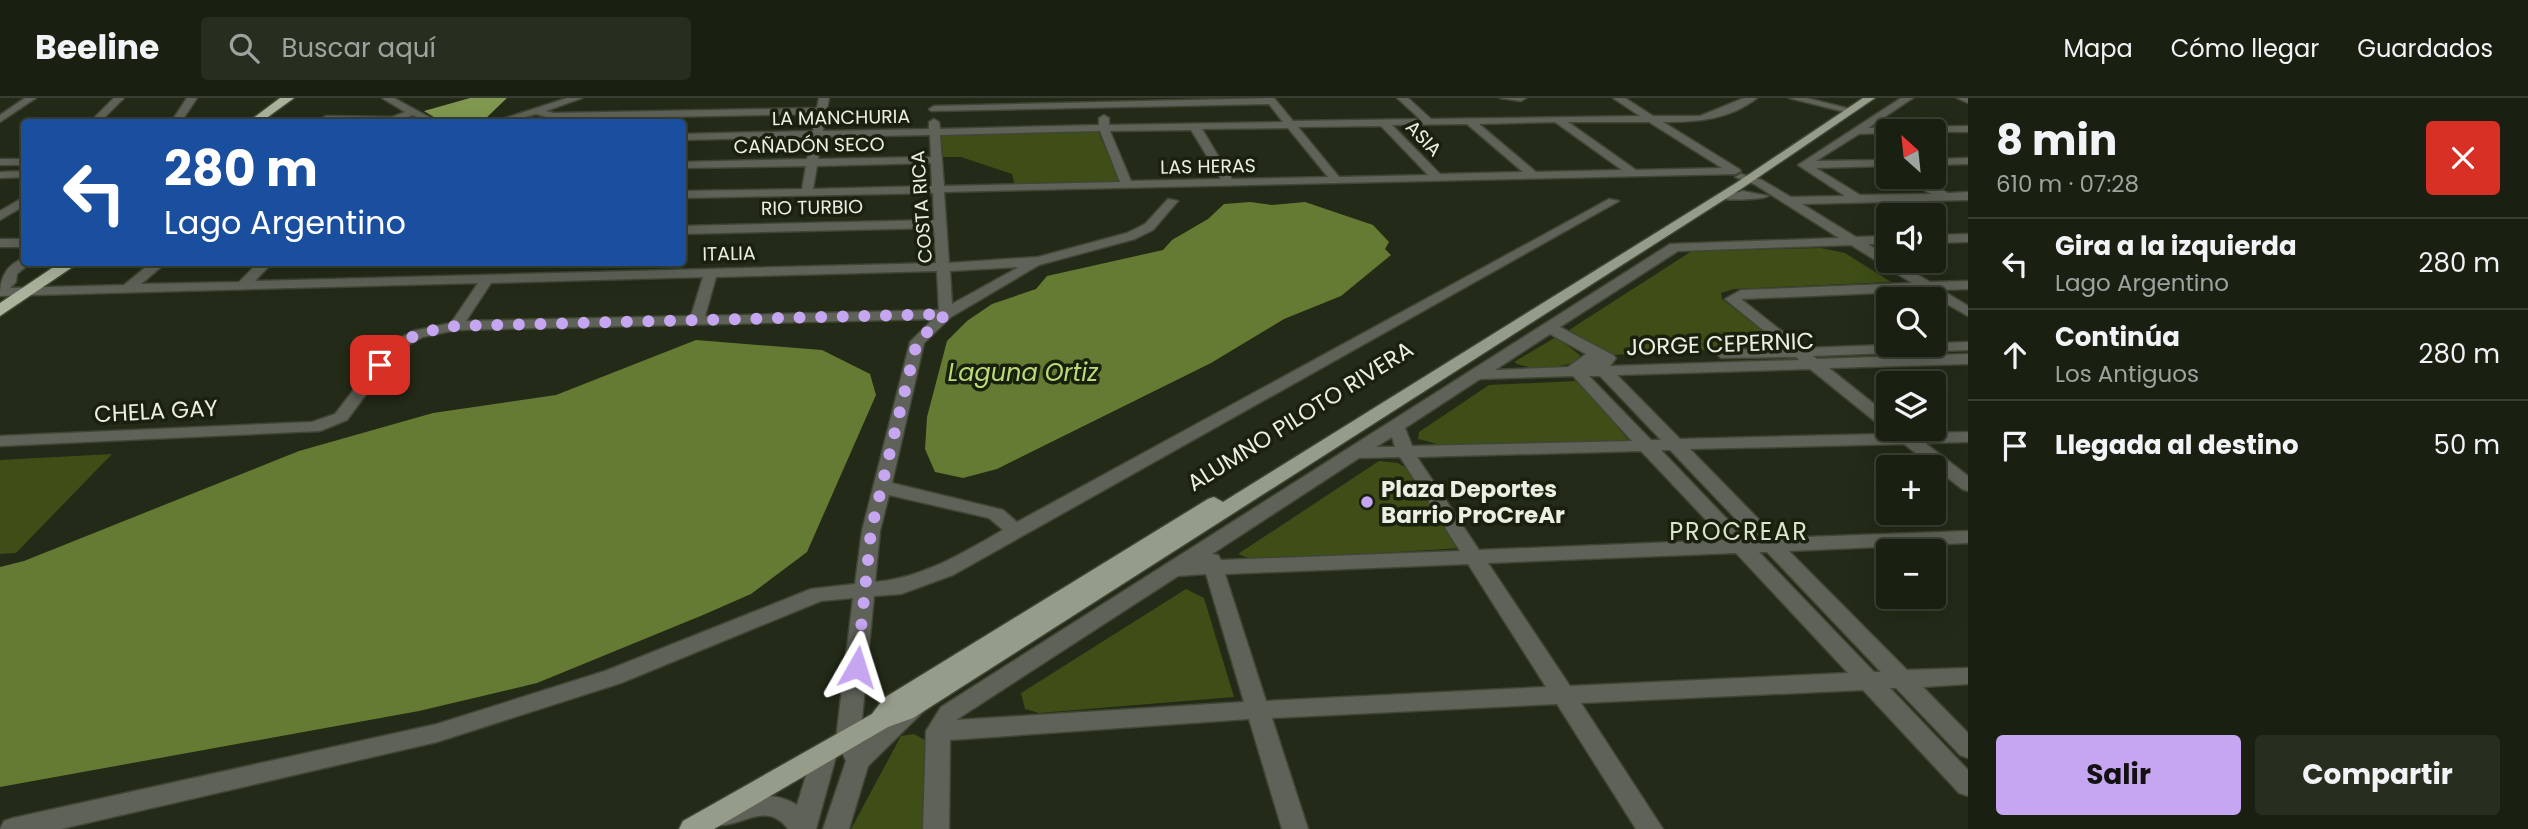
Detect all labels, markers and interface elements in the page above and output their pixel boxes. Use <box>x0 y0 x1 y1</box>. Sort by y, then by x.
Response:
search box <box>201 17 691 80</box>
text: Beeline <box>35 24 159 71</box>
icon: search <box>225 29 263 67</box>
text: Buscar aquí <box>281 30 436 66</box>
text: Mapa <box>2063 32 2133 65</box>
text: Cómo llegar <box>2171 32 2319 65</box>
text: Guardados <box>2357 32 2493 65</box>
street label: LA MANCHURIA <box>772 103 911 132</box>
text: 8 min <box>1996 111 2117 170</box>
street label: ASIA <box>1400 114 1448 163</box>
north arrow <box>1876 119 1946 189</box>
map controls <box>1876 119 1946 609</box>
button: close <box>2426 121 2500 195</box>
street label: CAÑADÓN SECO <box>733 131 885 160</box>
text: 280 m <box>164 135 318 203</box>
icon: left <box>49 147 140 238</box>
street label: COSTA RICA <box>904 150 939 264</box>
street label: LAS HERAS <box>1160 152 1256 181</box>
text: 610 m · 07:28 <box>1996 168 2139 200</box>
street label: RIO TURBIO <box>761 193 863 222</box>
text: Lago Argentino <box>164 200 406 245</box>
button: sound <box>1876 203 1946 273</box>
text: Gira a la izquierda <box>2055 228 2297 264</box>
street label: ITALIA <box>702 240 756 267</box>
icon: left <box>1996 245 2034 283</box>
text: 280 m <box>2419 245 2500 281</box>
text: Lago Argentino <box>2055 267 2229 299</box>
button: search <box>1876 287 1946 357</box>
text: Continúa <box>2055 319 2180 355</box>
street label: JORGE CEPERNIC <box>1625 325 1815 363</box>
street label: ALUMNO PILOTO RIVERA <box>1181 333 1419 499</box>
pin <box>350 335 410 395</box>
icon: ahead <box>1996 336 2034 374</box>
text: 280 m <box>2419 336 2500 372</box>
icon: arrive <box>361 346 399 384</box>
water label: Laguna Ortiz <box>948 356 1098 389</box>
text: Los Antiguos <box>2055 358 2199 390</box>
button: layers <box>1876 371 1946 441</box>
street label: CHELA GAY <box>93 392 219 430</box>
icon: arrive <box>1996 427 2034 465</box>
text: Llegada al destino <box>2055 427 2299 463</box>
text: 50 m <box>2434 427 2500 463</box>
button: + <box>1876 455 1946 525</box>
place label: Plaza Deportes Barrio ProCreAr <box>1381 473 1565 531</box>
marker: Plaza Deportes Barrio ProCreAr <box>1359 494 1375 510</box>
district label: PROCREAR <box>1669 515 1809 548</box>
button: − <box>1876 539 1946 609</box>
position arrow <box>820 630 894 704</box>
button: Salir <box>1996 735 2241 815</box>
button: Compartir <box>2255 735 2500 815</box>

